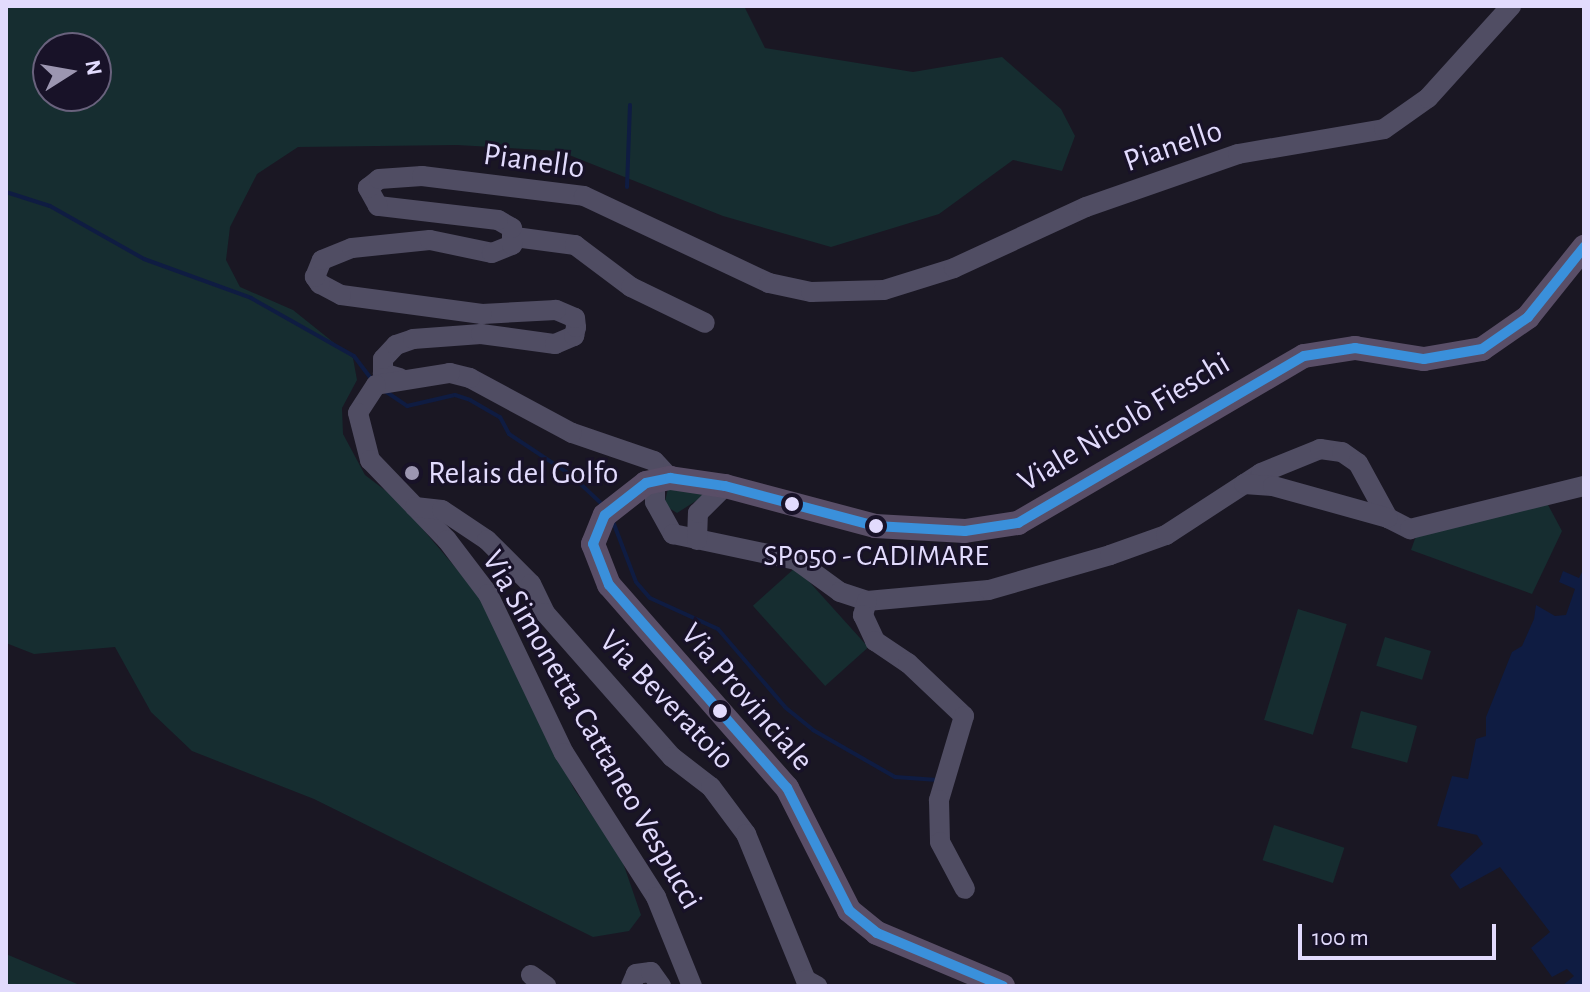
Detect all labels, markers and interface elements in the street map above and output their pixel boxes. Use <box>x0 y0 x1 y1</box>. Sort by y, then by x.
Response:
north arrow <box>32 32 112 112</box>
text: N <box>81 58 106 77</box>
street label: Pianello <box>1119 111 1227 181</box>
street label: Pianello <box>481 135 587 187</box>
street label: Viale Nicolò Fieschi <box>1011 344 1237 500</box>
place label: Relais del Golfo <box>428 454 618 492</box>
marker: Relais del Golfo <box>403 464 421 482</box>
unlabelled marker <box>784 496 800 512</box>
marker: SP050 - CADIMARE <box>868 518 884 534</box>
place label: SP050 - CADIMARE <box>763 538 989 574</box>
street label: Via Simonetta Cattaneo Vespucci <box>473 544 711 916</box>
street label: Via Provinciale <box>673 615 821 779</box>
street label: Via Beveratoio <box>591 622 743 778</box>
unlabelled marker <box>712 703 728 719</box>
scale bar <box>1302 908 1500 958</box>
text: 100 m <box>1312 926 1369 950</box>

